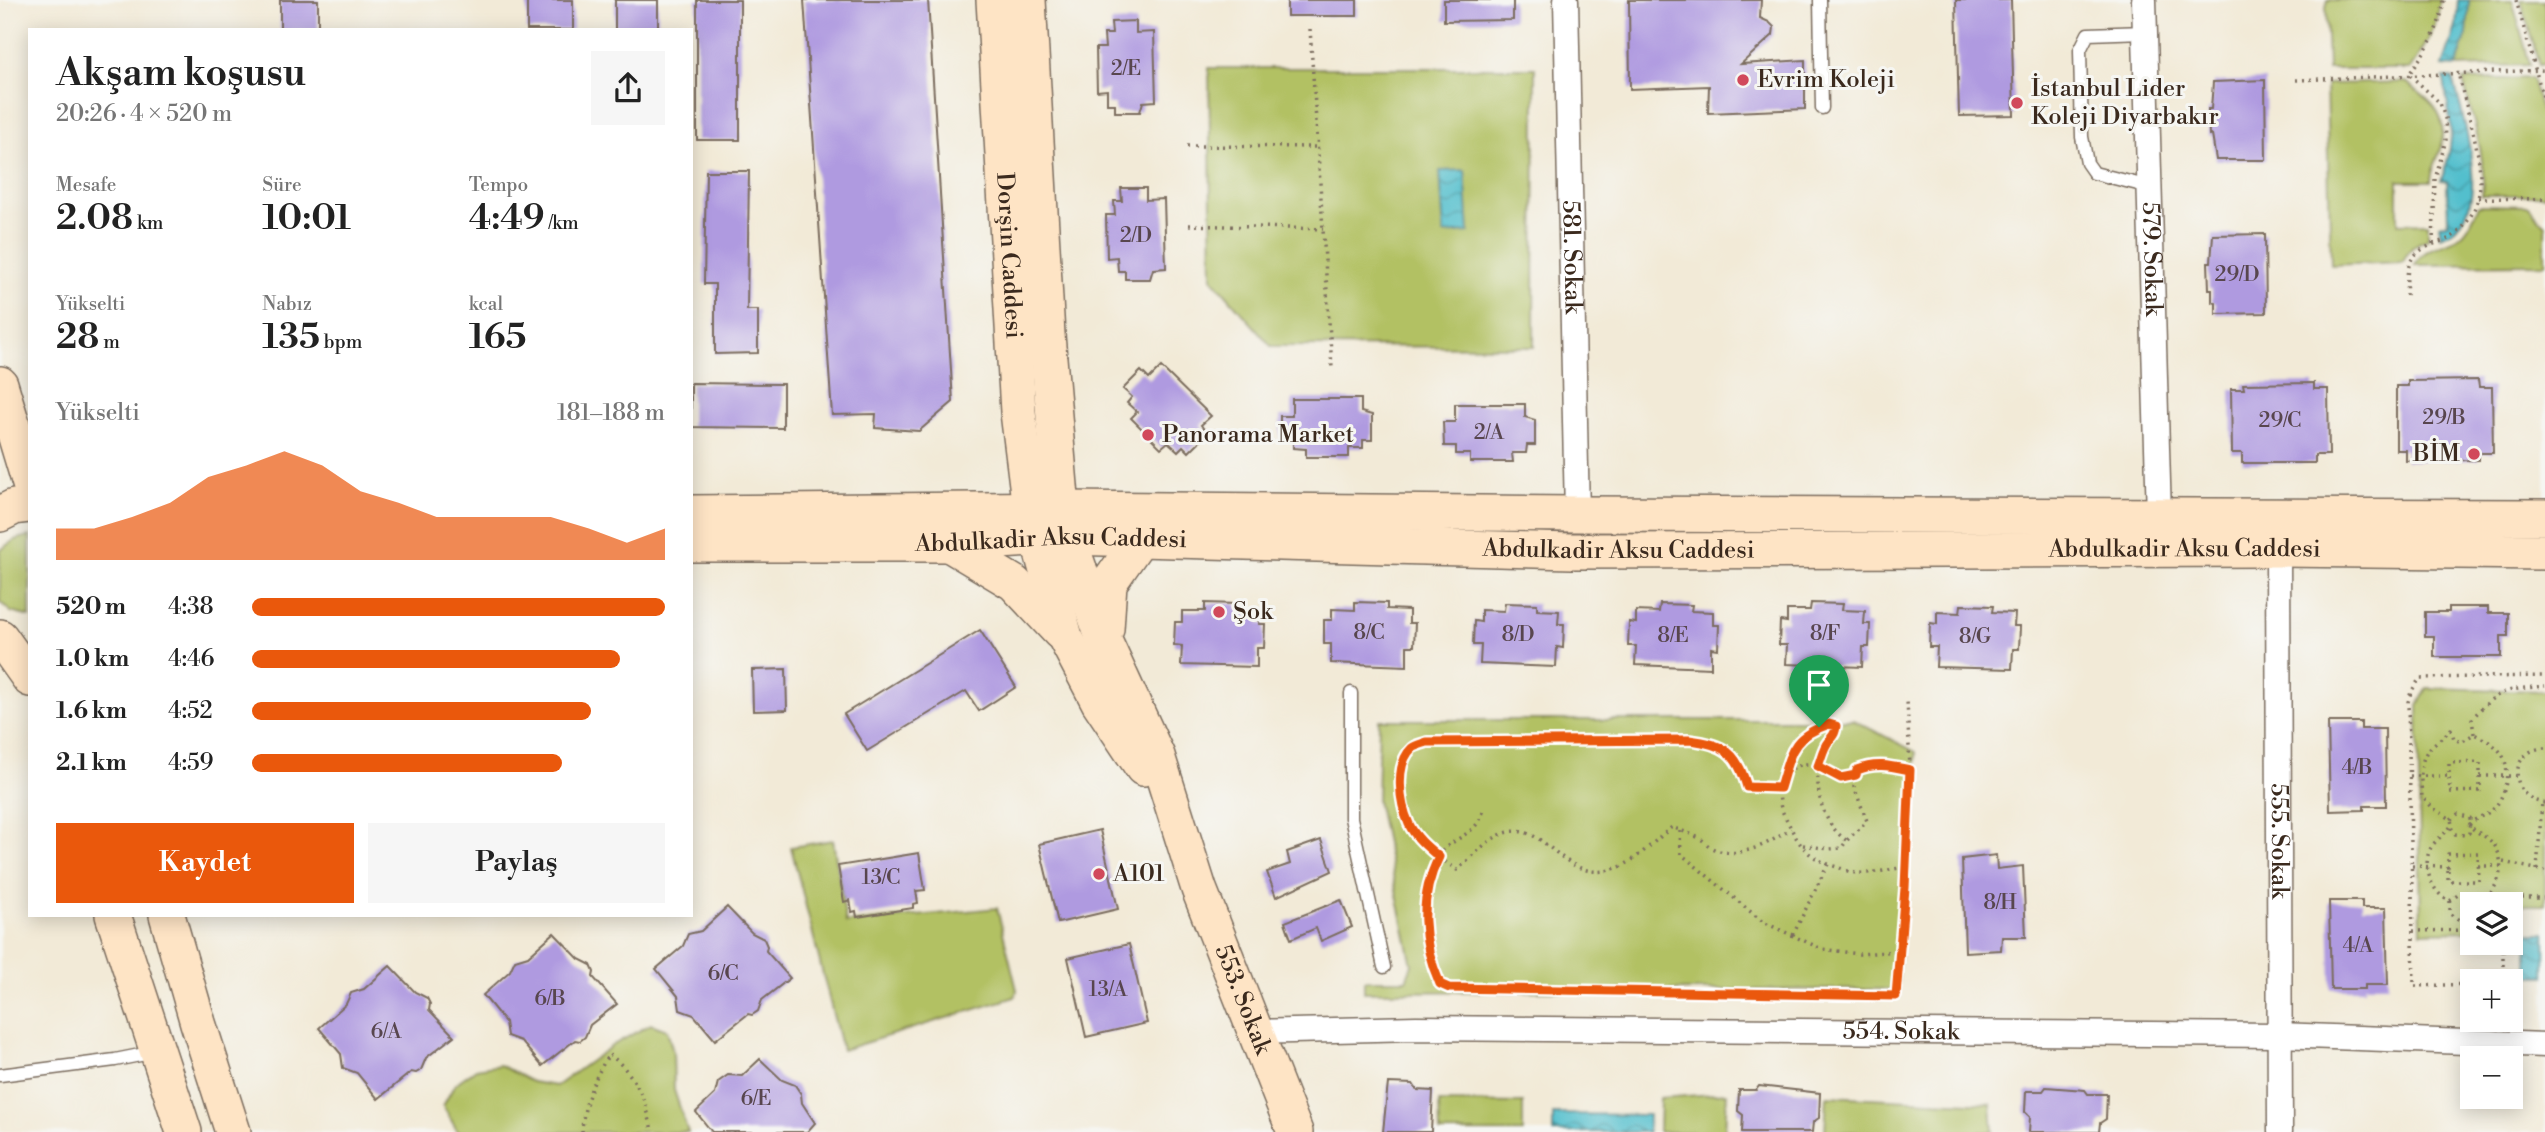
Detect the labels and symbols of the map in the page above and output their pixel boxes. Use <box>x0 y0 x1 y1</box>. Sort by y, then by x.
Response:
house number: 2/E <box>1111 56 1141 82</box>
place label: Evrim Koleji <box>1757 65 1895 95</box>
marker: Evrim Koleji <box>1735 72 1751 88</box>
place label: İstanbul Lider Koleji Diyarbakır <box>2031 73 2219 132</box>
marker: İstanbul Lider Koleji Diyarbakır <box>2009 95 2025 111</box>
street label: Dorşin Caddesi <box>989 171 1029 340</box>
street label: 581. Sokak <box>1555 200 1588 316</box>
street label: 579. Sokak <box>2135 201 2168 318</box>
house number: 2/D <box>1120 223 1152 249</box>
house number: 29/D <box>2214 262 2260 288</box>
house number: 29/B <box>2422 405 2466 431</box>
house number: 29/C <box>2258 408 2302 434</box>
place label: Panorama Market <box>1162 420 1355 450</box>
house number: 2/A <box>1474 420 1505 446</box>
marker: Panorama Market <box>1140 427 1156 443</box>
place label: BİM <box>2412 438 2460 469</box>
marker: BİM <box>2466 446 2482 462</box>
street label: Abdulkadir Aksu Caddesi <box>914 522 1187 559</box>
street label: Abdulkadir Aksu Caddesi <box>1481 533 1755 566</box>
street label: Abdulkadir Aksu Caddesi <box>2047 534 2321 565</box>
place label: Şok <box>1233 597 1274 627</box>
marker: Şok <box>1211 604 1227 620</box>
house number: 8/C <box>1353 620 1385 646</box>
house number: 8/F <box>1810 621 1841 647</box>
house number: 8/D <box>1501 622 1535 648</box>
house number: 8/E <box>1657 623 1689 649</box>
house number: 8/G <box>1959 624 1992 650</box>
pin <box>1789 655 1849 727</box>
house number: 4/B <box>2341 755 2373 781</box>
street label: 555. Sokak <box>2264 783 2294 900</box>
place label: A101 <box>1112 859 1165 889</box>
house number: 13/C <box>861 865 901 891</box>
marker: A101 <box>1091 866 1107 882</box>
house number: 8/H <box>1983 890 2017 916</box>
house number: 4/A <box>2343 933 2374 959</box>
street label: 553. Sokak <box>1208 941 1278 1060</box>
house number: 6/C <box>707 961 739 987</box>
house number: 13/A <box>1088 977 1128 1003</box>
house number: 6/B <box>534 986 566 1012</box>
street label: 554. Sokak <box>1842 1016 1961 1047</box>
house number: 6/A <box>370 1019 402 1045</box>
house number: 6/E <box>740 1086 772 1112</box>

